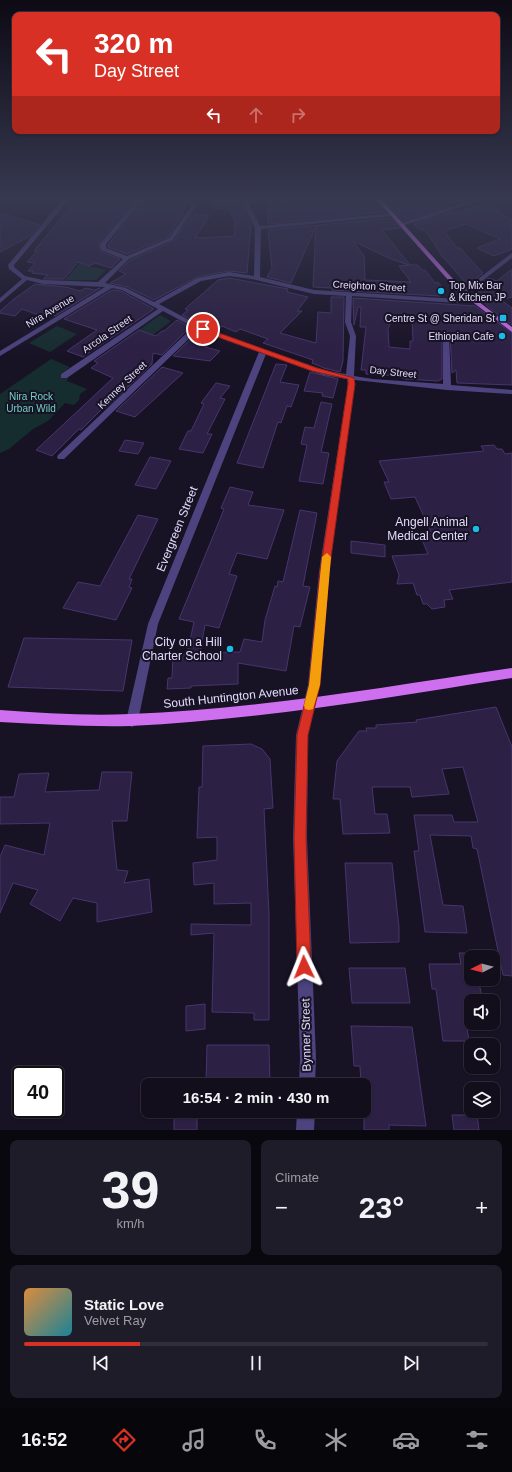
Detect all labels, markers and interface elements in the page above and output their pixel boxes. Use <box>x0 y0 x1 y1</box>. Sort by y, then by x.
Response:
icon: left <box>28 28 80 80</box>
text: 320 m <box>94 28 173 59</box>
text: Day Street <box>94 61 179 81</box>
icon: left <box>203 104 225 126</box>
icon: ahead <box>245 104 267 126</box>
icon: right <box>287 104 309 126</box>
street label: Creighton Street <box>332 279 406 293</box>
place label: Top Mix Bar & Kitchen JP <box>449 280 507 303</box>
marker: Top Mix Bar & Kitchen JP <box>436 286 446 296</box>
street label: Nira Avenue <box>24 292 76 330</box>
pin <box>186 312 220 346</box>
street label: Arcola Street <box>80 313 134 355</box>
place label: Centre St @ Sheridan St <box>385 313 495 324</box>
marker: Centre St @ Sheridan St <box>498 313 508 323</box>
icon: arrive <box>192 318 214 340</box>
place label: Ethiopian Cafe <box>428 331 494 342</box>
marker: Ethiopian Cafe <box>497 331 507 341</box>
street label: Kenney Street <box>95 359 149 411</box>
street label: Day Street <box>369 364 417 380</box>
park label: Nira Rock Urban Wild <box>6 391 56 414</box>
street label: Evergreen Street <box>154 484 201 574</box>
place label: Angell Animal Medical Center <box>387 515 468 543</box>
marker: Angell Animal Medical Center <box>471 524 481 534</box>
place label: City on a Hill Charter School <box>142 635 222 663</box>
marker: City on a Hill Charter School <box>225 644 235 654</box>
street label: South Huntington Avenue <box>163 683 300 711</box>
position arrow <box>283 946 325 988</box>
north arrow <box>464 950 500 986</box>
map controls <box>464 950 500 1118</box>
button: sound <box>464 994 500 1030</box>
street label: Bynner Street <box>298 998 314 1072</box>
button: search <box>464 1038 500 1074</box>
speed limit sign: 40 <box>12 1066 64 1118</box>
button: layers <box>464 1082 500 1118</box>
text: 16:54 · 2 min · 430 m <box>183 1089 329 1106</box>
text: 39 <box>102 1161 159 1219</box>
text: Climate <box>275 1170 319 1185</box>
text: 23° <box>359 1191 404 1224</box>
text: − <box>275 1195 288 1220</box>
text: + <box>475 1195 488 1220</box>
text: km/h <box>116 1216 145 1231</box>
text: Static Love <box>84 1296 164 1313</box>
text: Velvet Ray <box>84 1313 146 1328</box>
icon: previous <box>90 1352 112 1374</box>
icon: pause <box>245 1352 267 1374</box>
icon: next <box>400 1352 422 1374</box>
icon: directions <box>110 1426 138 1454</box>
icon: music <box>180 1426 208 1454</box>
icon: phone <box>251 1426 279 1454</box>
icon: climate <box>322 1426 350 1454</box>
icon: car <box>392 1426 420 1454</box>
icon: filters <box>463 1426 491 1454</box>
text: 16:52 <box>21 1430 67 1450</box>

